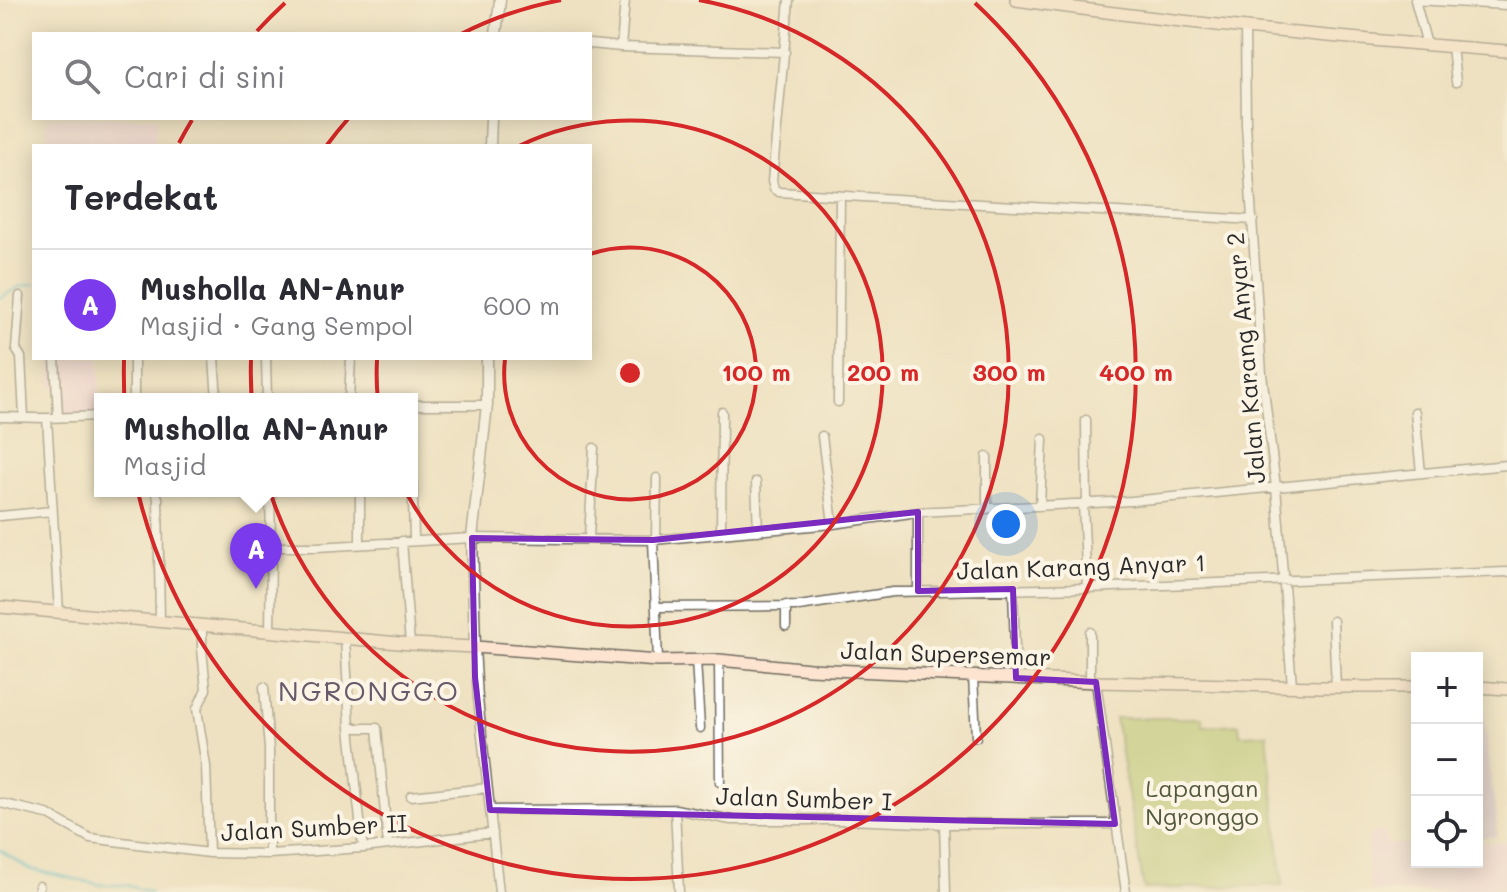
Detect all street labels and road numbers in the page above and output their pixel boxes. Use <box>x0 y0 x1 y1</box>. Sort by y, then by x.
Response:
street label: Jalan Karang Anyar 2 <box>1219 231 1271 485</box>
street label: Jalan Karang Anyar 1 <box>956 546 1206 586</box>
street label: Jalan Supersemar <box>840 634 1052 672</box>
street label: Jalan Sumber I <box>715 779 893 817</box>
street label: Jalan Sumber II <box>220 807 408 847</box>

